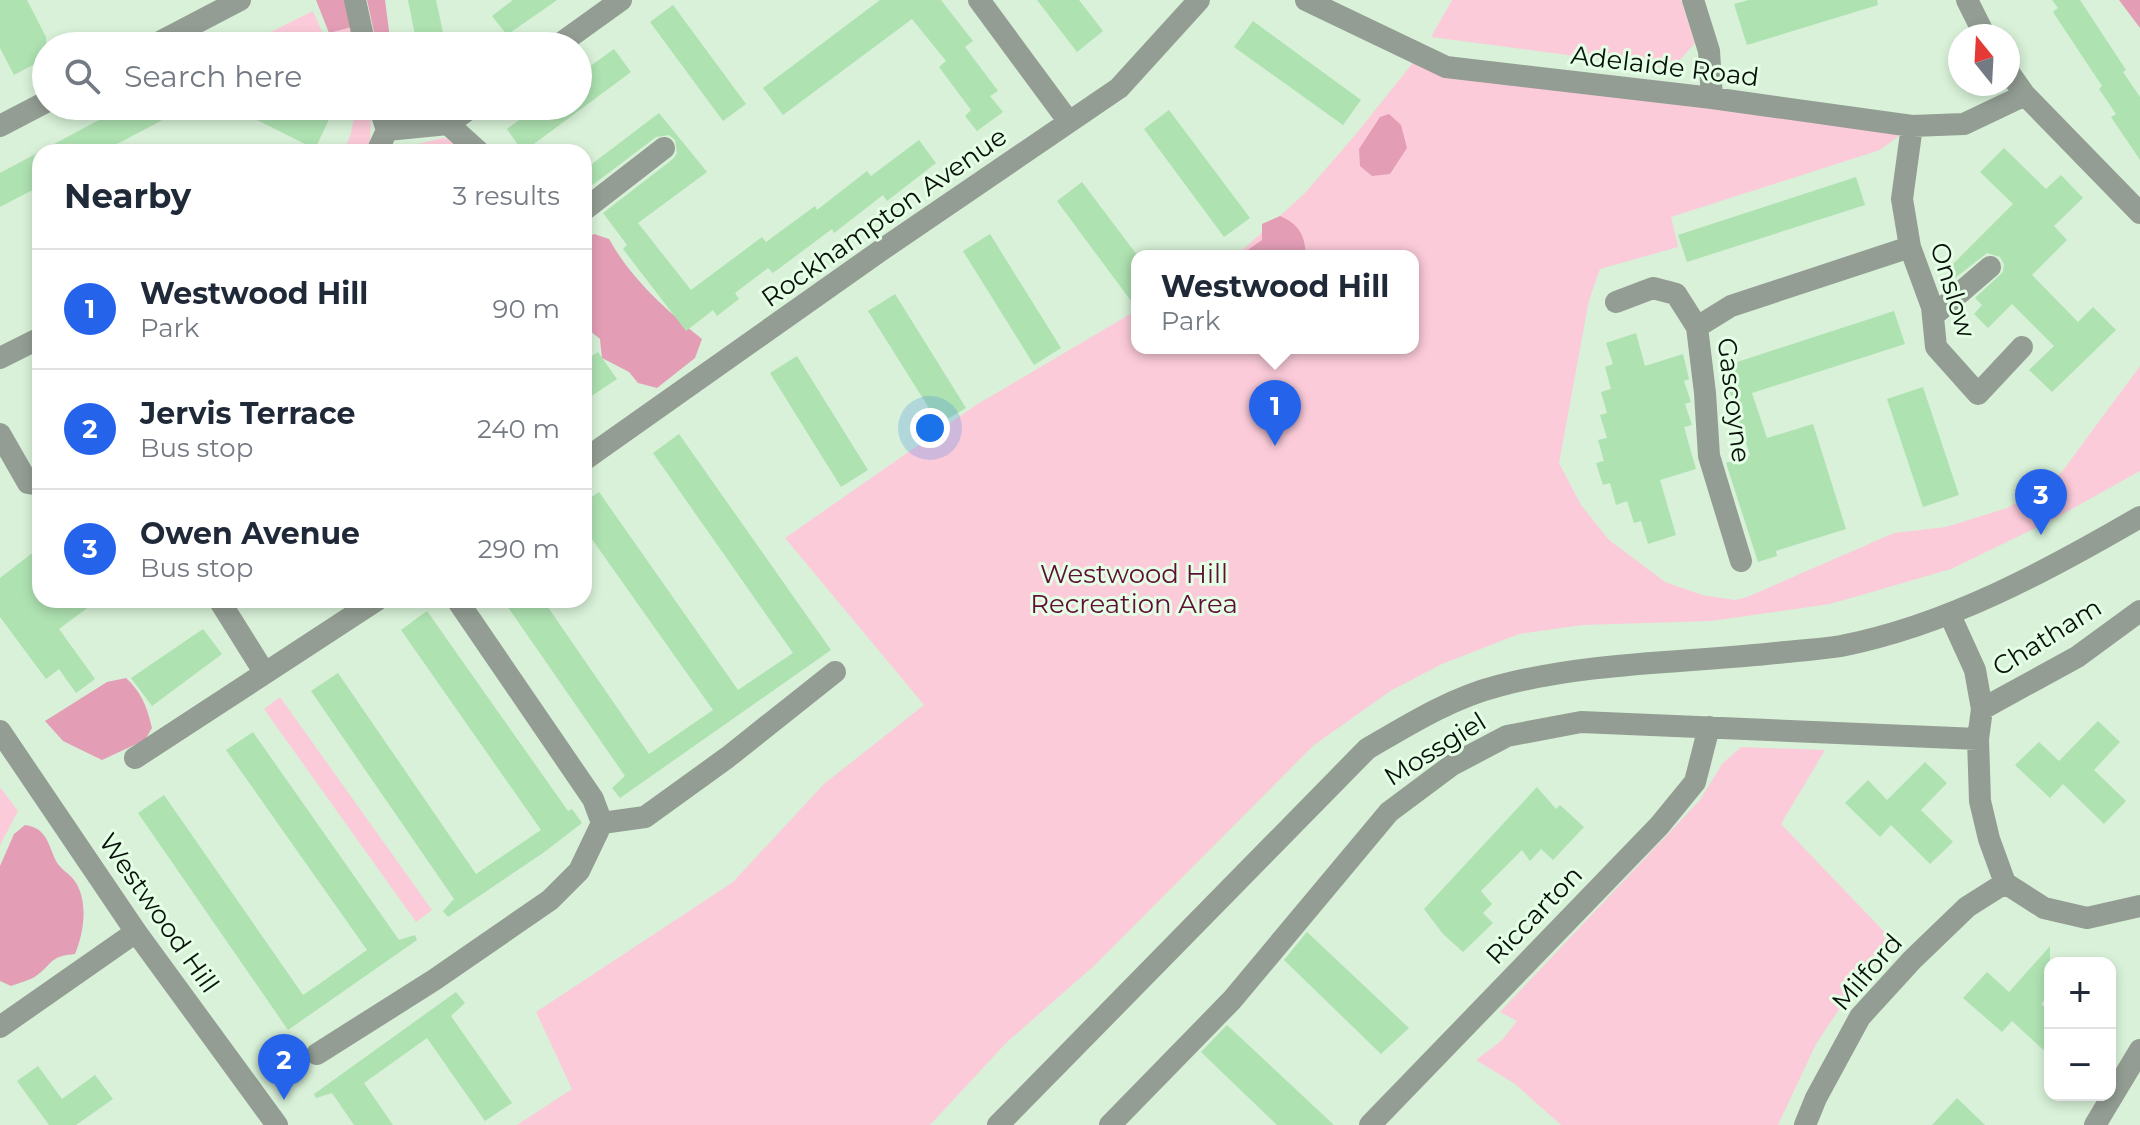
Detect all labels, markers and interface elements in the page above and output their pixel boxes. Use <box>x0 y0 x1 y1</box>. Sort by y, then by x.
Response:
north arrow <box>1948 24 2020 96</box>
search box <box>32 32 592 120</box>
street label: Adelaide Road <box>1569 39 1761 93</box>
icon: search <box>60 54 104 98</box>
text: Search here <box>124 58 302 95</box>
street label: Rockhampton Avenue <box>755 120 1013 314</box>
text: Nearby <box>64 175 191 217</box>
text: 3 results <box>453 180 560 212</box>
street label: Onslow <box>1923 239 1983 342</box>
popup <box>1131 250 1419 354</box>
text: Westwood Hill <box>1161 268 1389 305</box>
text: Westwood Hill <box>140 275 368 312</box>
text: 1 <box>85 293 95 325</box>
text: 90 m <box>493 293 560 325</box>
text: Park <box>1161 305 1220 337</box>
text: Park <box>140 312 199 344</box>
street label: Gascoyne <box>1710 336 1758 464</box>
pin: 1 <box>1249 380 1301 446</box>
text: Jervis Terrace <box>140 395 355 432</box>
your location <box>910 408 950 448</box>
text: 2 <box>82 413 98 445</box>
text: 240 m <box>477 413 560 445</box>
text: Bus stop <box>140 432 253 464</box>
pin: 3 <box>2015 469 2067 535</box>
text: Owen Avenue <box>140 515 360 552</box>
text: 3 <box>82 533 98 565</box>
text: 290 m <box>478 533 560 565</box>
text: Bus stop <box>140 552 253 584</box>
park label: Westwood Hill Recreation Area <box>1030 558 1238 620</box>
street label: Chatham <box>1987 591 2107 683</box>
street label: Mossgiel <box>1378 705 1492 793</box>
street label: Westwood Hill <box>92 827 226 999</box>
street label: Riccarton <box>1479 859 1589 971</box>
street label: Milford <box>1825 927 1909 1017</box>
map controls <box>2044 957 2116 1101</box>
button: + <box>2044 957 2116 1029</box>
button: − <box>2044 1029 2116 1101</box>
pin: 2 <box>258 1034 310 1100</box>

